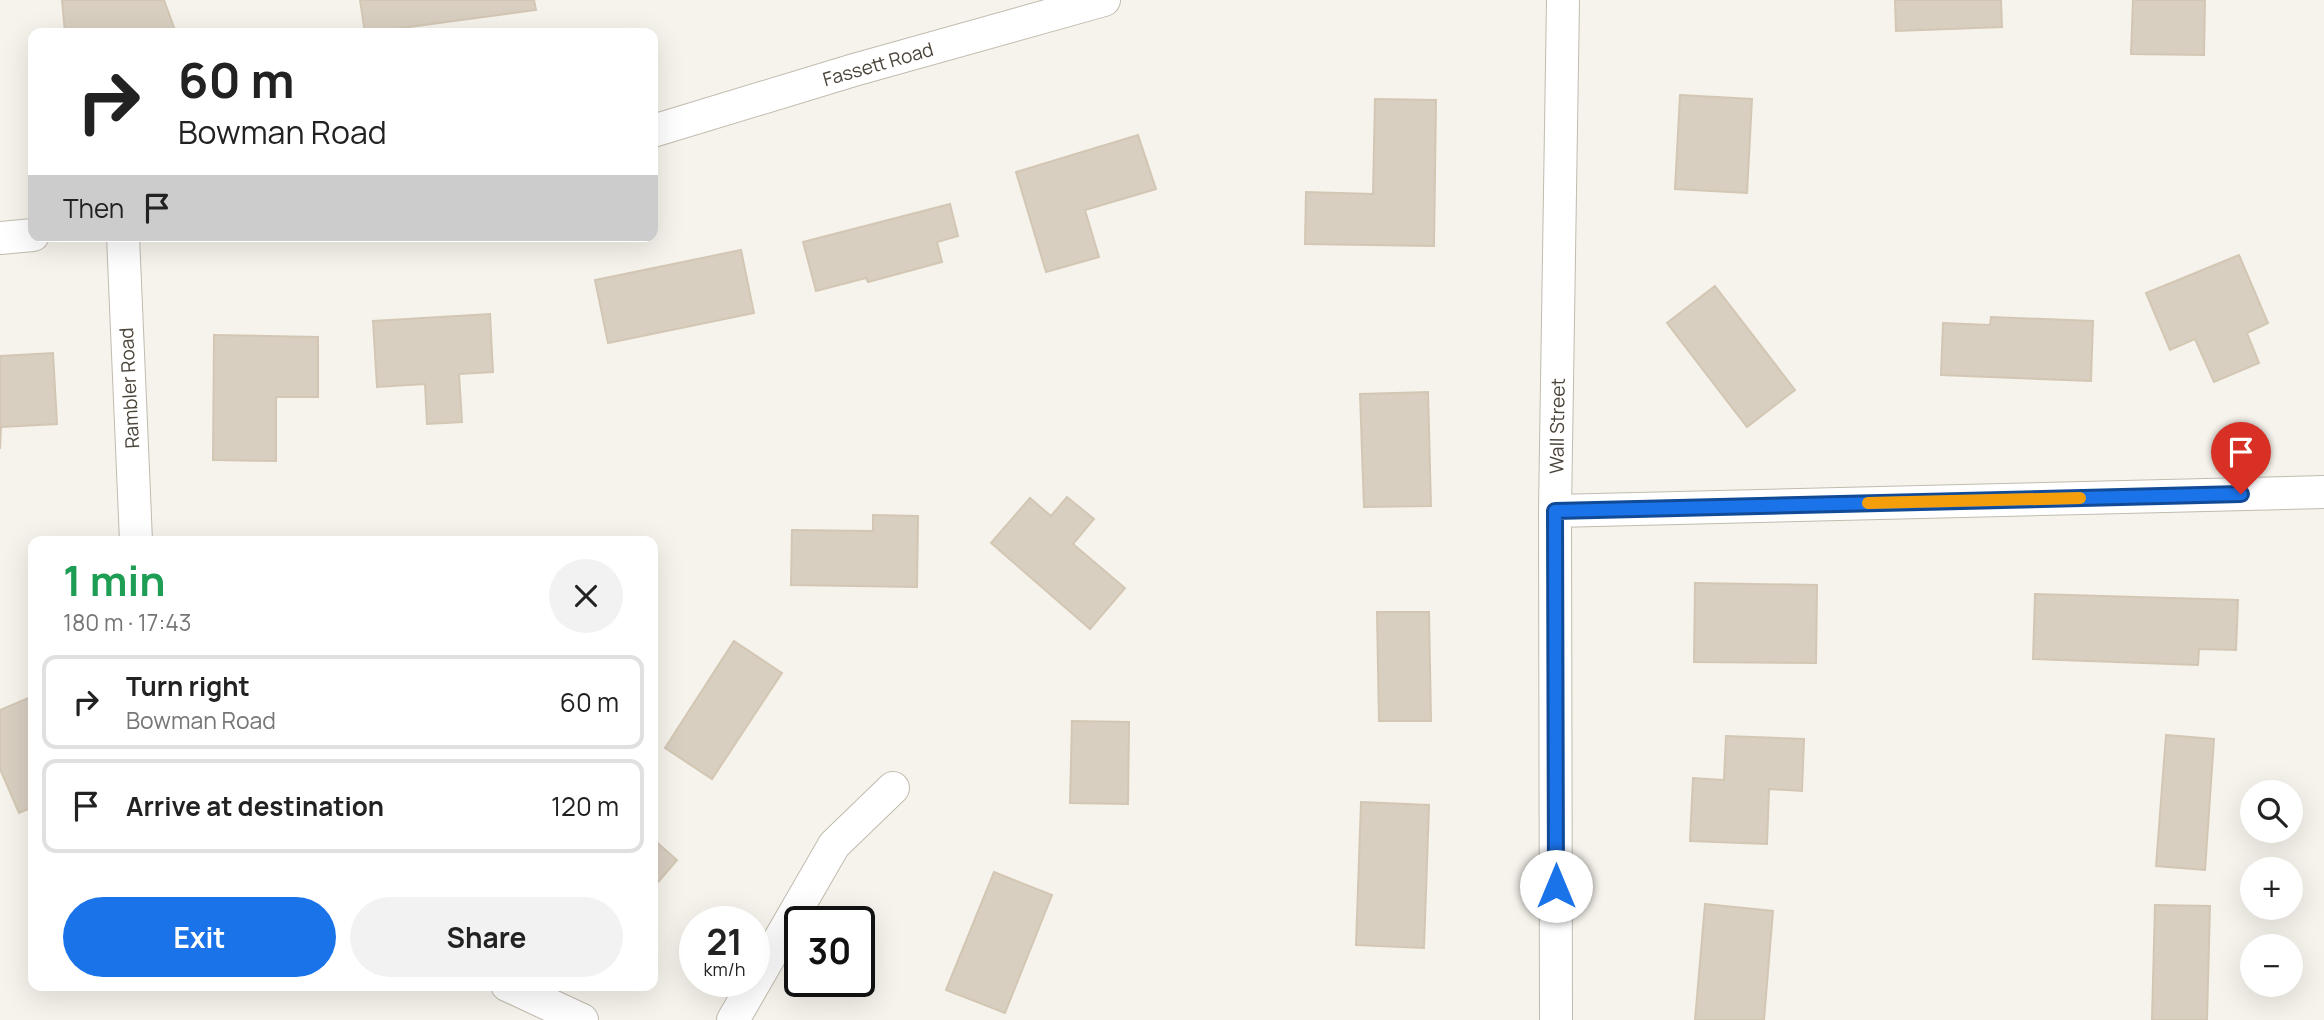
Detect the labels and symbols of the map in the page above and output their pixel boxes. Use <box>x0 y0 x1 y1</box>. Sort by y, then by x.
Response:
street label: Fassett Road <box>820 36 936 92</box>
street label: Rambler Road <box>113 327 145 449</box>
street label: Wall Street <box>1543 378 1571 474</box>
pin <box>2211 422 2271 494</box>
position arrow <box>1519 849 1593 923</box>
speed limit sign: 30 <box>784 906 875 997</box>

